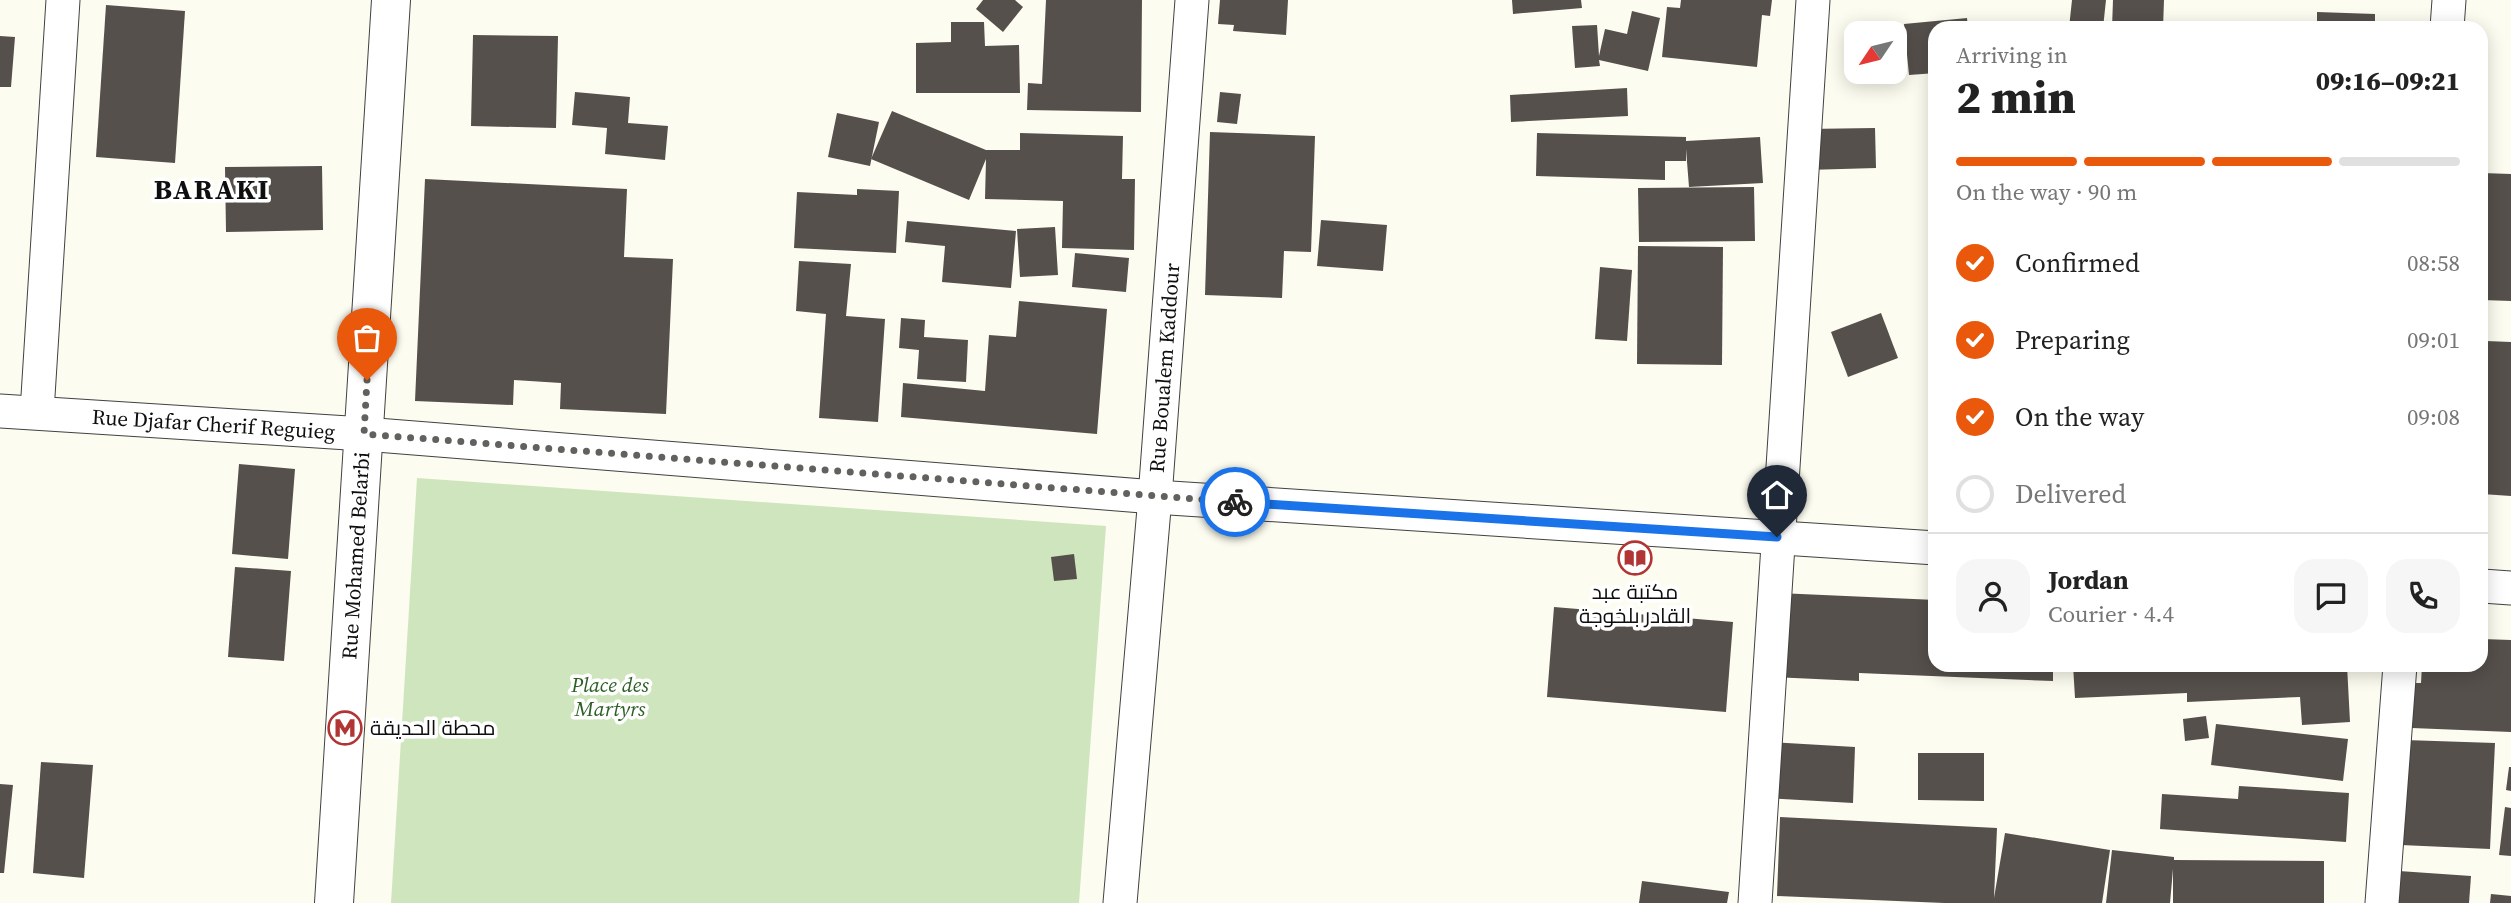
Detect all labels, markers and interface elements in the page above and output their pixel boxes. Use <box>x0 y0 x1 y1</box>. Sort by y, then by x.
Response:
north arrow <box>1844 21 1908 84</box>
map controls <box>1844 21 1907 84</box>
text: Arriving in <box>1956 39 2068 71</box>
text: 09:16–09:21 <box>2316 63 2460 99</box>
text: 2 min <box>1956 65 2076 128</box>
district label: BARAKI <box>154 170 270 208</box>
text: On the way · 90 m <box>1956 176 2137 208</box>
icon: check <box>1956 244 1994 282</box>
text: Confirmed <box>2015 245 2140 281</box>
text: 08:58 <box>2407 247 2460 279</box>
street label: Rue Boualem Kaddour <box>1142 262 1186 474</box>
pin <box>337 308 397 380</box>
icon: bag <box>348 319 386 357</box>
icon: check <box>1956 321 1994 359</box>
text: Preparing <box>2015 322 2130 358</box>
text: 09:01 <box>2407 324 2460 356</box>
icon: check <box>1956 398 1994 436</box>
text: On the way <box>2015 399 2144 435</box>
text: 09:08 <box>2407 401 2460 433</box>
street label: Rue Djafar Cherif Reguieg <box>91 402 336 446</box>
street label: Rue Mohamed Belarbi <box>334 451 376 660</box>
pin <box>1747 465 1807 537</box>
courier <box>1200 467 1270 537</box>
icon: home <box>1758 476 1796 514</box>
text: Delivered <box>2015 476 2126 512</box>
icon: bike <box>1216 483 1254 521</box>
library icon: مكتبة عبد القادر بلخوجة <box>1616 539 1654 577</box>
button: person <box>1956 559 2030 633</box>
button: chat <box>2294 559 2368 633</box>
button: phone <box>2386 559 2460 633</box>
text: Jordan <box>2048 562 2129 598</box>
place label: مكتبة عبد القادر بلخوجة <box>1579 577 1691 630</box>
text: Courier · 4.4 <box>2048 598 2174 630</box>
park label: Place des Martyrs <box>570 670 649 723</box>
metro station icon: محطة الحديقة <box>326 709 364 747</box>
place label: محطة الحديقة <box>370 713 495 742</box>

